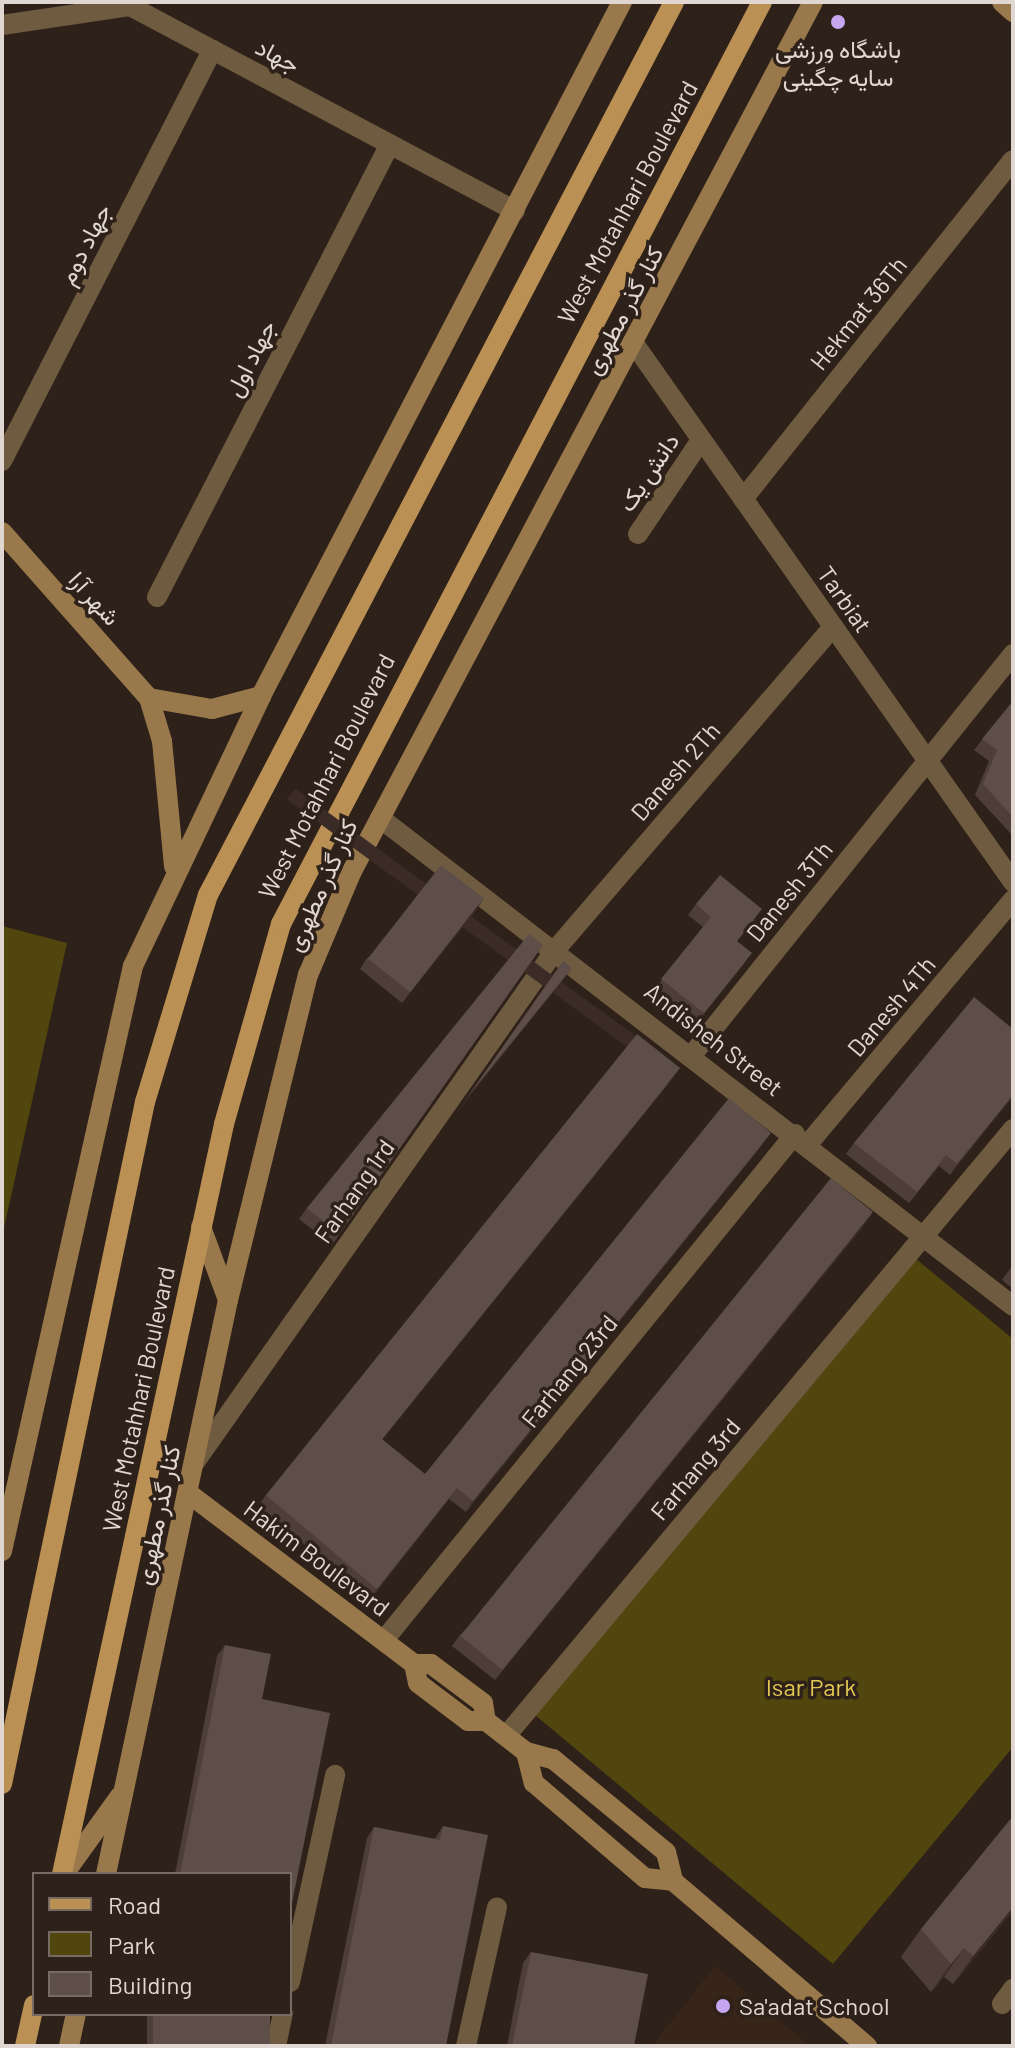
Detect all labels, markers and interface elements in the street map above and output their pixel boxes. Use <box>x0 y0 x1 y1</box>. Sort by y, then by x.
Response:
marker: باشگاه ورزشى سايه چگينى <box>829 13 847 31</box>
street label: جهاد <box>251 32 305 78</box>
place label: باشگاه ورزشى سايه چگينى <box>775 35 901 91</box>
street label: West Motahhari Boulevard <box>551 76 703 328</box>
street label: جهاد دوم <box>51 199 117 289</box>
street label: کنار گذر مطهری <box>577 241 669 379</box>
street label: Hekmat 36Th <box>804 251 912 375</box>
street label: جهاد اول <box>219 315 281 401</box>
street label: دانش یک <box>611 427 685 517</box>
street label: Tarbiat <box>812 560 878 638</box>
street label: شهر آرا <box>63 565 127 631</box>
street label: West Motahhari Boulevard <box>252 649 400 903</box>
street label: Danesh 2Th <box>624 716 726 826</box>
street label: کنار گذر مطهری <box>279 814 363 956</box>
street label: Danesh 3Th <box>740 835 838 947</box>
street label: Danesh 4Th <box>841 950 941 1062</box>
street label: Andisheh Street <box>639 976 789 1102</box>
street label: Farhang 1rd <box>308 1134 400 1248</box>
street label: West Motahhari Boulevard <box>96 1264 180 1534</box>
street label: Farhang 23rd <box>515 1309 623 1433</box>
street label: Farhang 3rd <box>644 1412 746 1526</box>
street label: کنار گذر مطهری <box>128 1443 186 1587</box>
street label: Hakim Boulevard <box>239 1494 395 1622</box>
park label: Isar Park <box>766 1673 856 1701</box>
legend <box>32 1872 292 2016</box>
text: Road <box>108 1890 161 1919</box>
text: Park <box>108 1930 155 1959</box>
text: Building <box>108 1970 192 1999</box>
place label: Sa'adat School <box>739 1992 890 2020</box>
marker: Sa'adat School <box>714 1997 732 2015</box>

